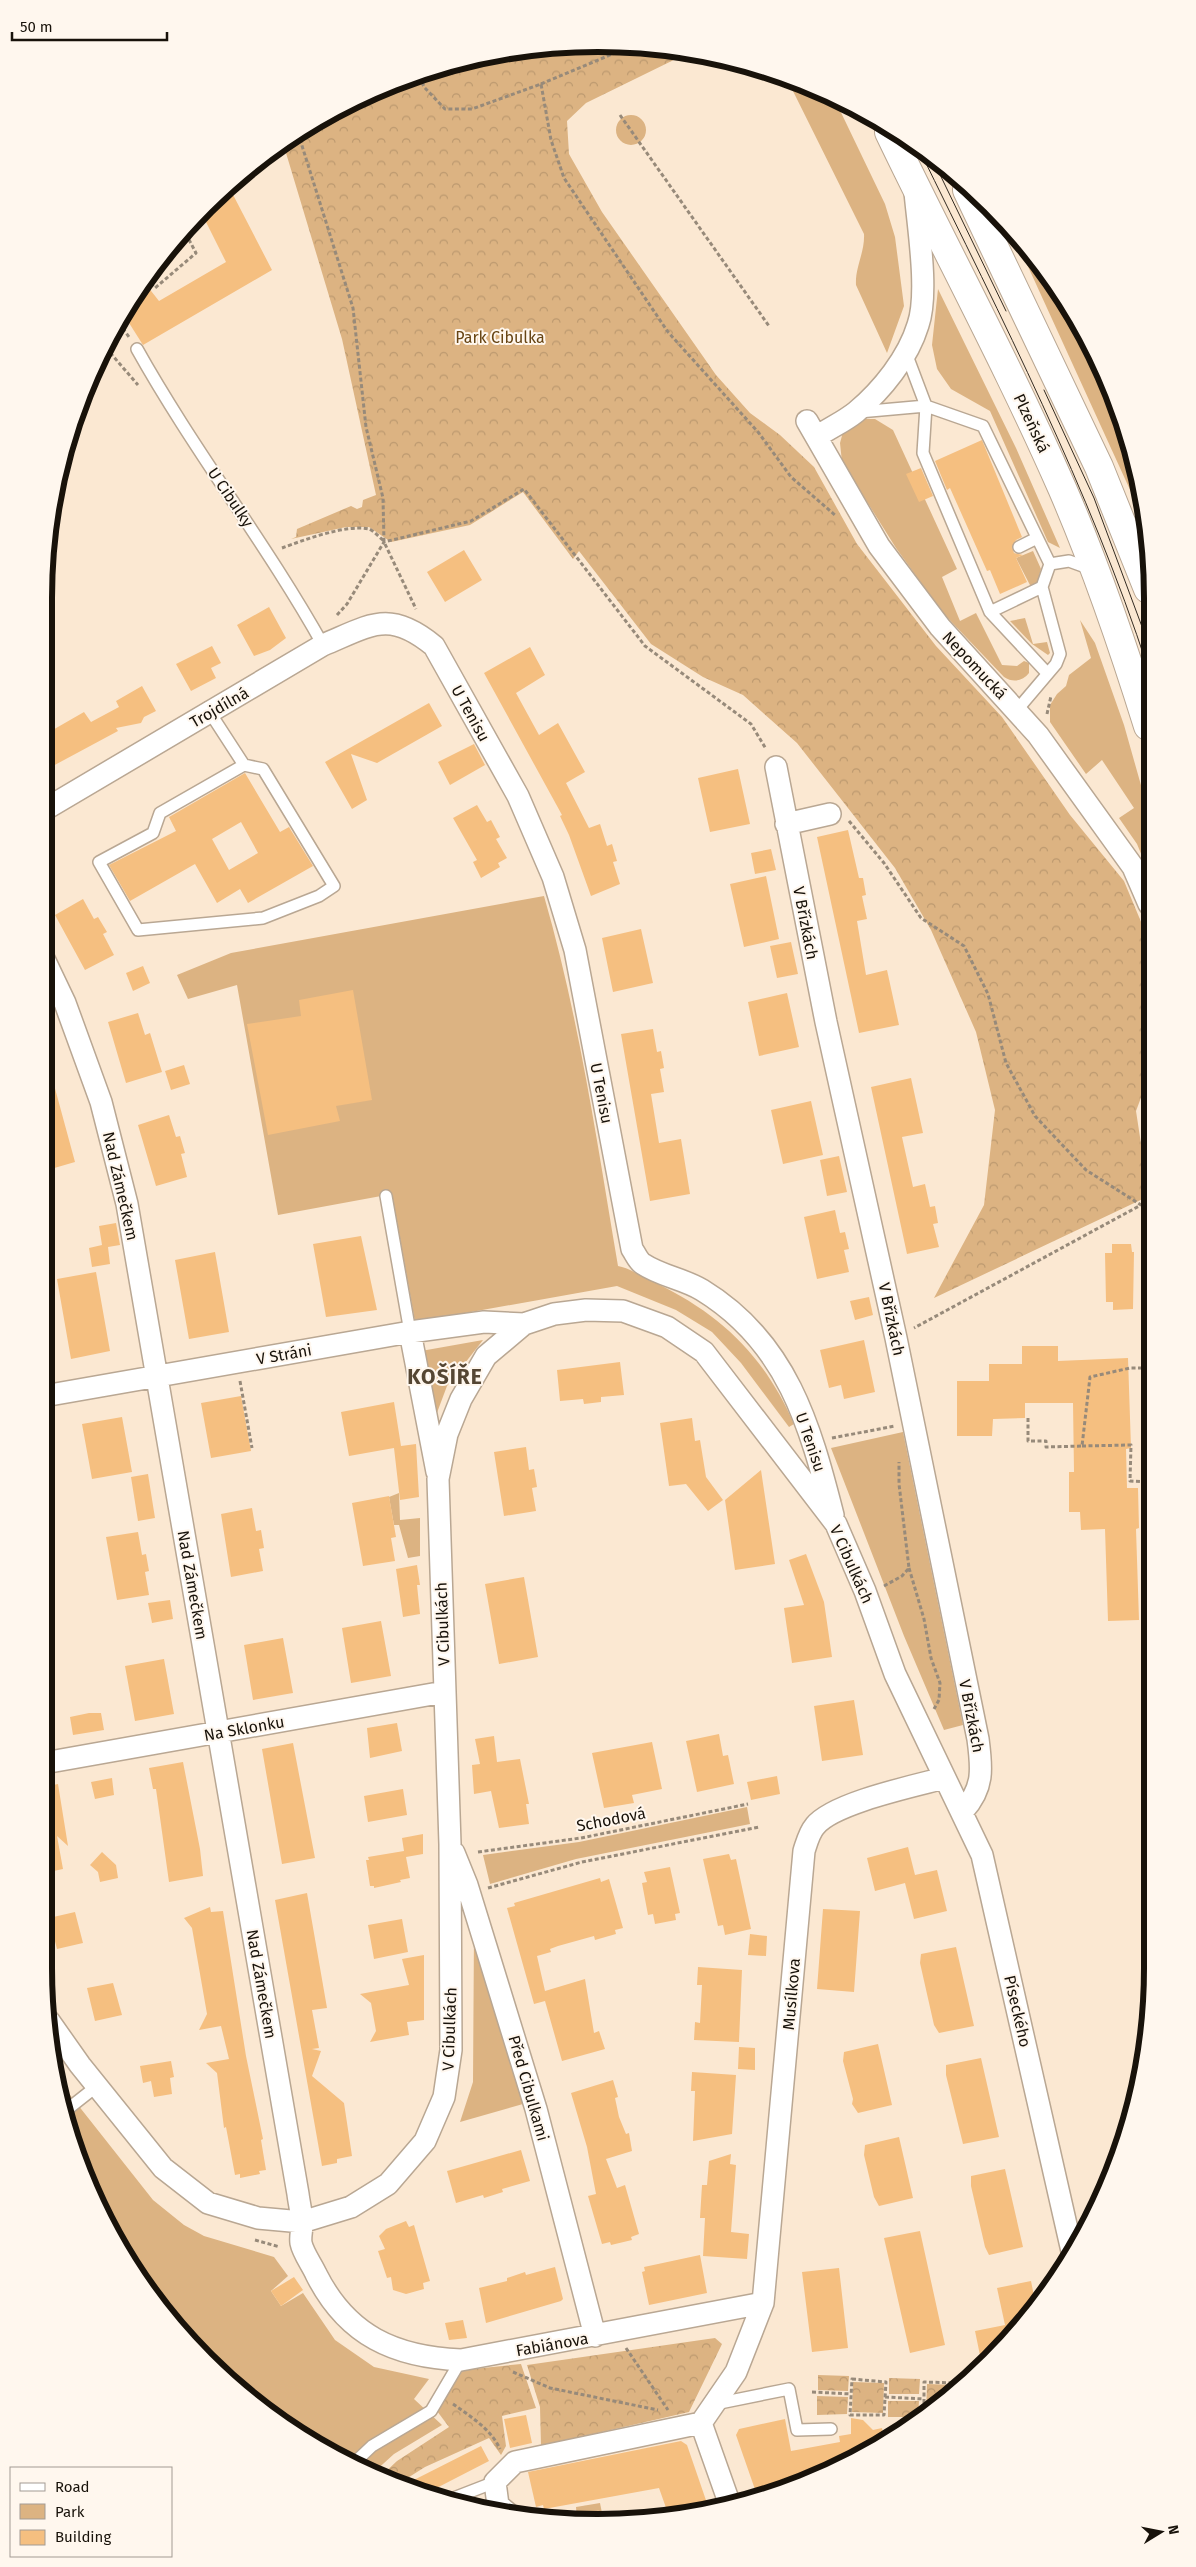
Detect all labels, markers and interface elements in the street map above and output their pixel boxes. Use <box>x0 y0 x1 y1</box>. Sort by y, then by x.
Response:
scale bar <box>12 10 168 42</box>
text: 50 m <box>20 18 53 36</box>
park label: Park Cibulka <box>455 328 545 347</box>
street label: Plzeňská <box>1010 391 1053 456</box>
street label: U Cibulky <box>204 464 258 531</box>
street label: Nepomucká <box>938 627 1011 703</box>
street label: U Tenisu <box>447 682 494 745</box>
street label: Trojdílná <box>187 683 252 732</box>
street label: V Břízkách <box>789 885 822 961</box>
street label: U Tenisu <box>586 1061 617 1125</box>
street label: Nad Zámečkem <box>99 1130 142 1242</box>
street label: V Břízkách <box>875 1281 909 1357</box>
street label: V Stráni <box>255 1340 313 1369</box>
district label: KOŠÍŘE <box>407 1362 483 1390</box>
street label: U Tenisu <box>792 1410 830 1474</box>
street label: V Cibulkách <box>826 1522 877 1606</box>
street label: Nad Zámečkem <box>174 1529 211 1641</box>
street label: V Cibulkách <box>432 1582 453 1666</box>
street label: V Břízkách <box>955 1678 988 1754</box>
street label: Na Sklonku <box>202 1712 286 1745</box>
street label: Schodová <box>575 1803 647 1836</box>
street label: Nad Zámečkem <box>243 1928 280 2040</box>
street label: Musílkova <box>779 1957 804 2031</box>
street label: Píseckého <box>1000 1973 1035 2049</box>
street label: V Cibulkách <box>439 1987 460 2071</box>
street label: Před Cibulkami <box>504 2033 553 2143</box>
street label: Fabiánova <box>514 2329 590 2360</box>
legend <box>10 2467 172 2557</box>
text: Road <box>55 2478 90 2496</box>
text: Park <box>55 2503 85 2521</box>
north arrow <box>1136 2507 1186 2557</box>
text: N <box>1164 2524 1182 2536</box>
text: Building <box>55 2528 111 2546</box>

